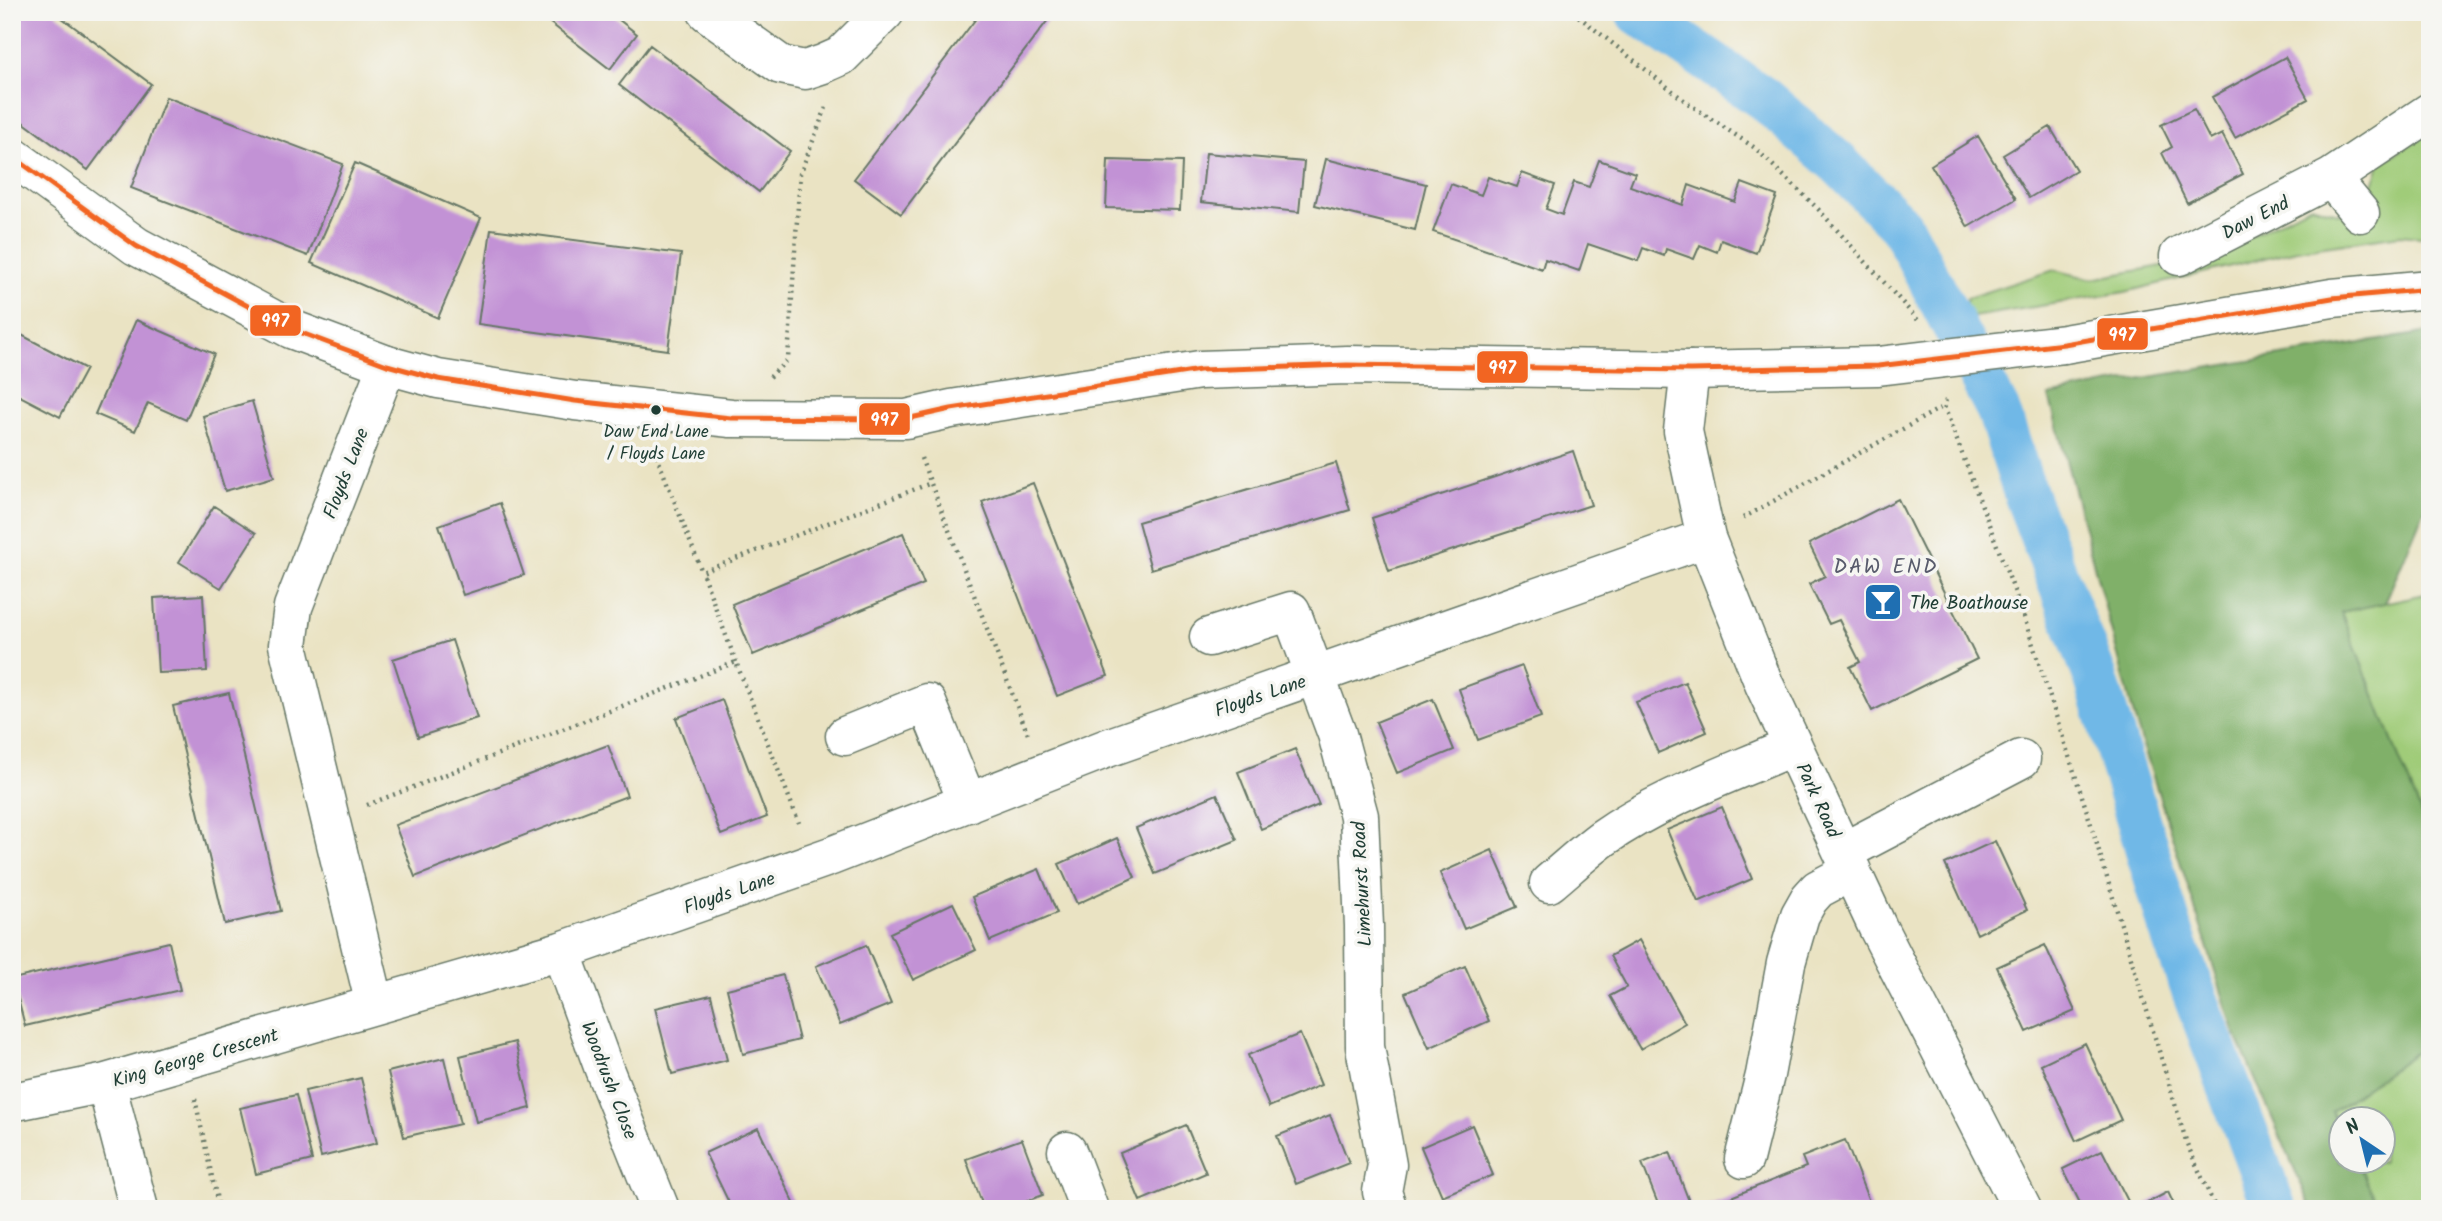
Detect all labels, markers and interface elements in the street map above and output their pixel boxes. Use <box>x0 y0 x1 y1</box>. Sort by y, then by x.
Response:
street label: Daw End <box>2217 189 2295 249</box>
line badge: 997 <box>249 304 302 337</box>
text: 997 <box>261 307 290 337</box>
line badge: 997 <box>2096 317 2149 351</box>
text: 997 <box>2108 321 2137 351</box>
line badge: 997 <box>1476 350 1529 384</box>
text: 997 <box>1488 354 1517 384</box>
line badge: 997 <box>858 402 911 436</box>
marker: Daw End Lane / Floyds Lane <box>649 403 663 417</box>
text: 997 <box>870 406 899 436</box>
place label: Daw End Lane / Floyds Lane <box>603 419 709 468</box>
street label: Floyds Lane <box>316 423 378 524</box>
district label: DAW END <box>1833 551 1939 584</box>
bar icon: The Boathouse <box>1862 581 1904 623</box>
place label: The Boathouse <box>1910 589 2029 619</box>
street label: Floyds Lane <box>1211 667 1311 727</box>
street label: Park Road <box>1787 758 1848 844</box>
street label: Limehurst Road <box>1345 820 1381 947</box>
street label: Floyds Lane <box>680 864 780 924</box>
street label: Woodrush Close <box>572 1017 645 1144</box>
street label: King George Crescent <box>109 1021 283 1097</box>
north arrow <box>2326 1106 2396 1176</box>
text: N <box>2340 1112 2367 1143</box>

